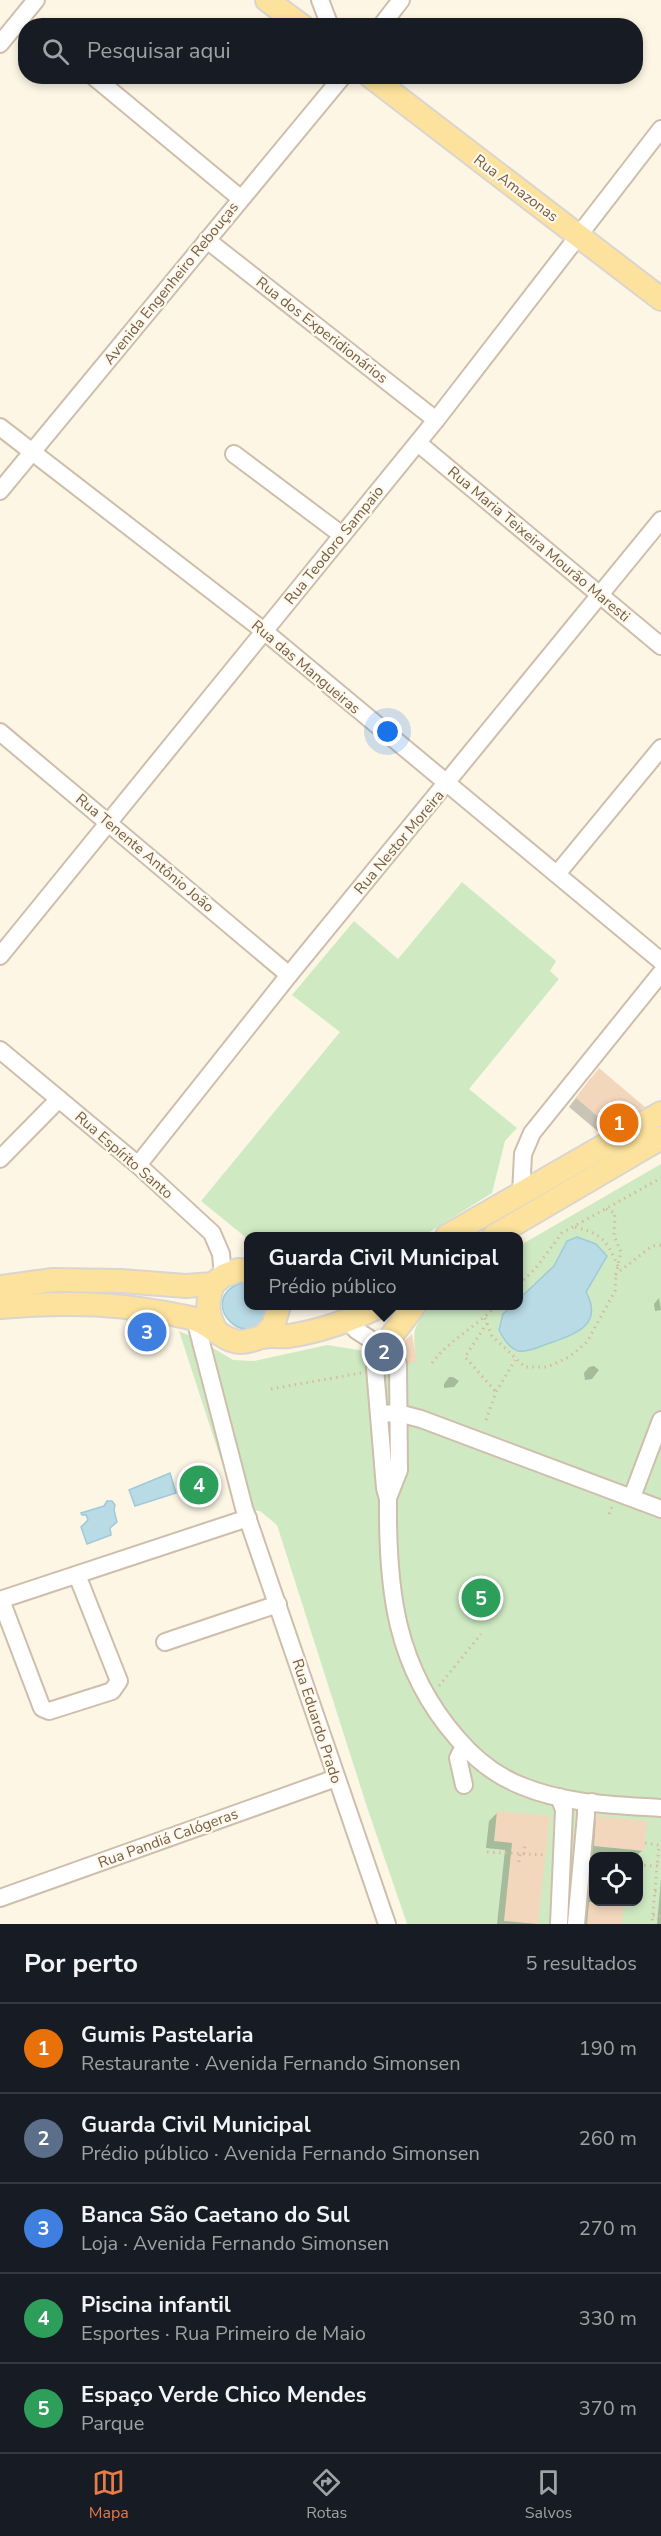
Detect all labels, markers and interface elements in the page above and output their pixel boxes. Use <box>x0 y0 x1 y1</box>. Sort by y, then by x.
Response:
search box <box>18 18 643 84</box>
icon: search <box>39 35 72 68</box>
text: Pesquisar aqui <box>87 36 231 66</box>
street label: Rua Amazonas <box>470 150 562 226</box>
street label: Avenida Engenheiro Rebouças <box>99 197 243 369</box>
street label: Rua dos Experidionários <box>252 272 392 388</box>
street label: Rua Maria Teixeira Mourão Maresti <box>444 462 634 626</box>
street label: Rua Teodoro Sampaio <box>280 481 388 609</box>
street label: Rua das Mangueiras <box>247 615 365 719</box>
your location <box>373 717 402 746</box>
street label: Rua Nestor Moreira <box>349 786 449 898</box>
street label: Rua Tenente Antônio João <box>72 789 218 917</box>
pin: 1 <box>600 1100 638 1146</box>
street label: Rua Espírito Santo <box>71 1107 177 1203</box>
popup <box>244 1232 523 1310</box>
text: Guarda Civil Municipal <box>269 1243 498 1273</box>
text: Prédio público <box>269 1273 397 1300</box>
pin: 3 <box>128 1310 166 1354</box>
pin: 2 <box>364 1330 404 1374</box>
pin: 4 <box>180 1462 218 1508</box>
pin: 5 <box>462 1576 500 1620</box>
street label: Rua Eduardo Prado <box>287 1656 347 1786</box>
street label: Rua Pandiá Calógeras <box>95 1803 241 1873</box>
map controls <box>589 1852 643 1906</box>
button: locate <box>589 1852 643 1906</box>
text: Por perto <box>24 1946 138 1981</box>
text: 5 resultados <box>526 1950 637 1977</box>
text: Gumis Pastelaria <box>81 2020 254 2050</box>
text: 1 <box>38 2035 50 2062</box>
text: 190 m <box>579 2035 637 2062</box>
text: Restaurante · Avenida Fernando Simonsen <box>81 2050 461 2077</box>
text: Guarda Civil Municipal <box>81 2110 311 2140</box>
text: 2 <box>38 2125 50 2152</box>
text: 260 m <box>579 2125 637 2152</box>
text: Prédio público · Avenida Fernando Simonsen <box>81 2140 480 2167</box>
text: Banca São Caetano do Sul <box>81 2200 350 2230</box>
text: 3 <box>38 2215 50 2242</box>
text: 270 m <box>579 2215 637 2242</box>
text: Loja · Avenida Fernando Simonsen <box>81 2230 389 2257</box>
text: Piscina infantil <box>81 2290 231 2320</box>
text: 4 <box>38 2305 50 2332</box>
text: 330 m <box>579 2305 637 2332</box>
text: Esportes · Rua Primeiro de Maio <box>81 2320 366 2347</box>
text: Espaço Verde Chico Mendes <box>81 2380 366 2410</box>
text: 5 <box>38 2395 50 2422</box>
text: 370 m <box>579 2395 637 2422</box>
text: Parque <box>81 2410 144 2437</box>
tab: Mapa <box>89 2466 129 2524</box>
tab: Rotas <box>306 2466 347 2524</box>
tab: Salvos <box>525 2466 572 2524</box>

